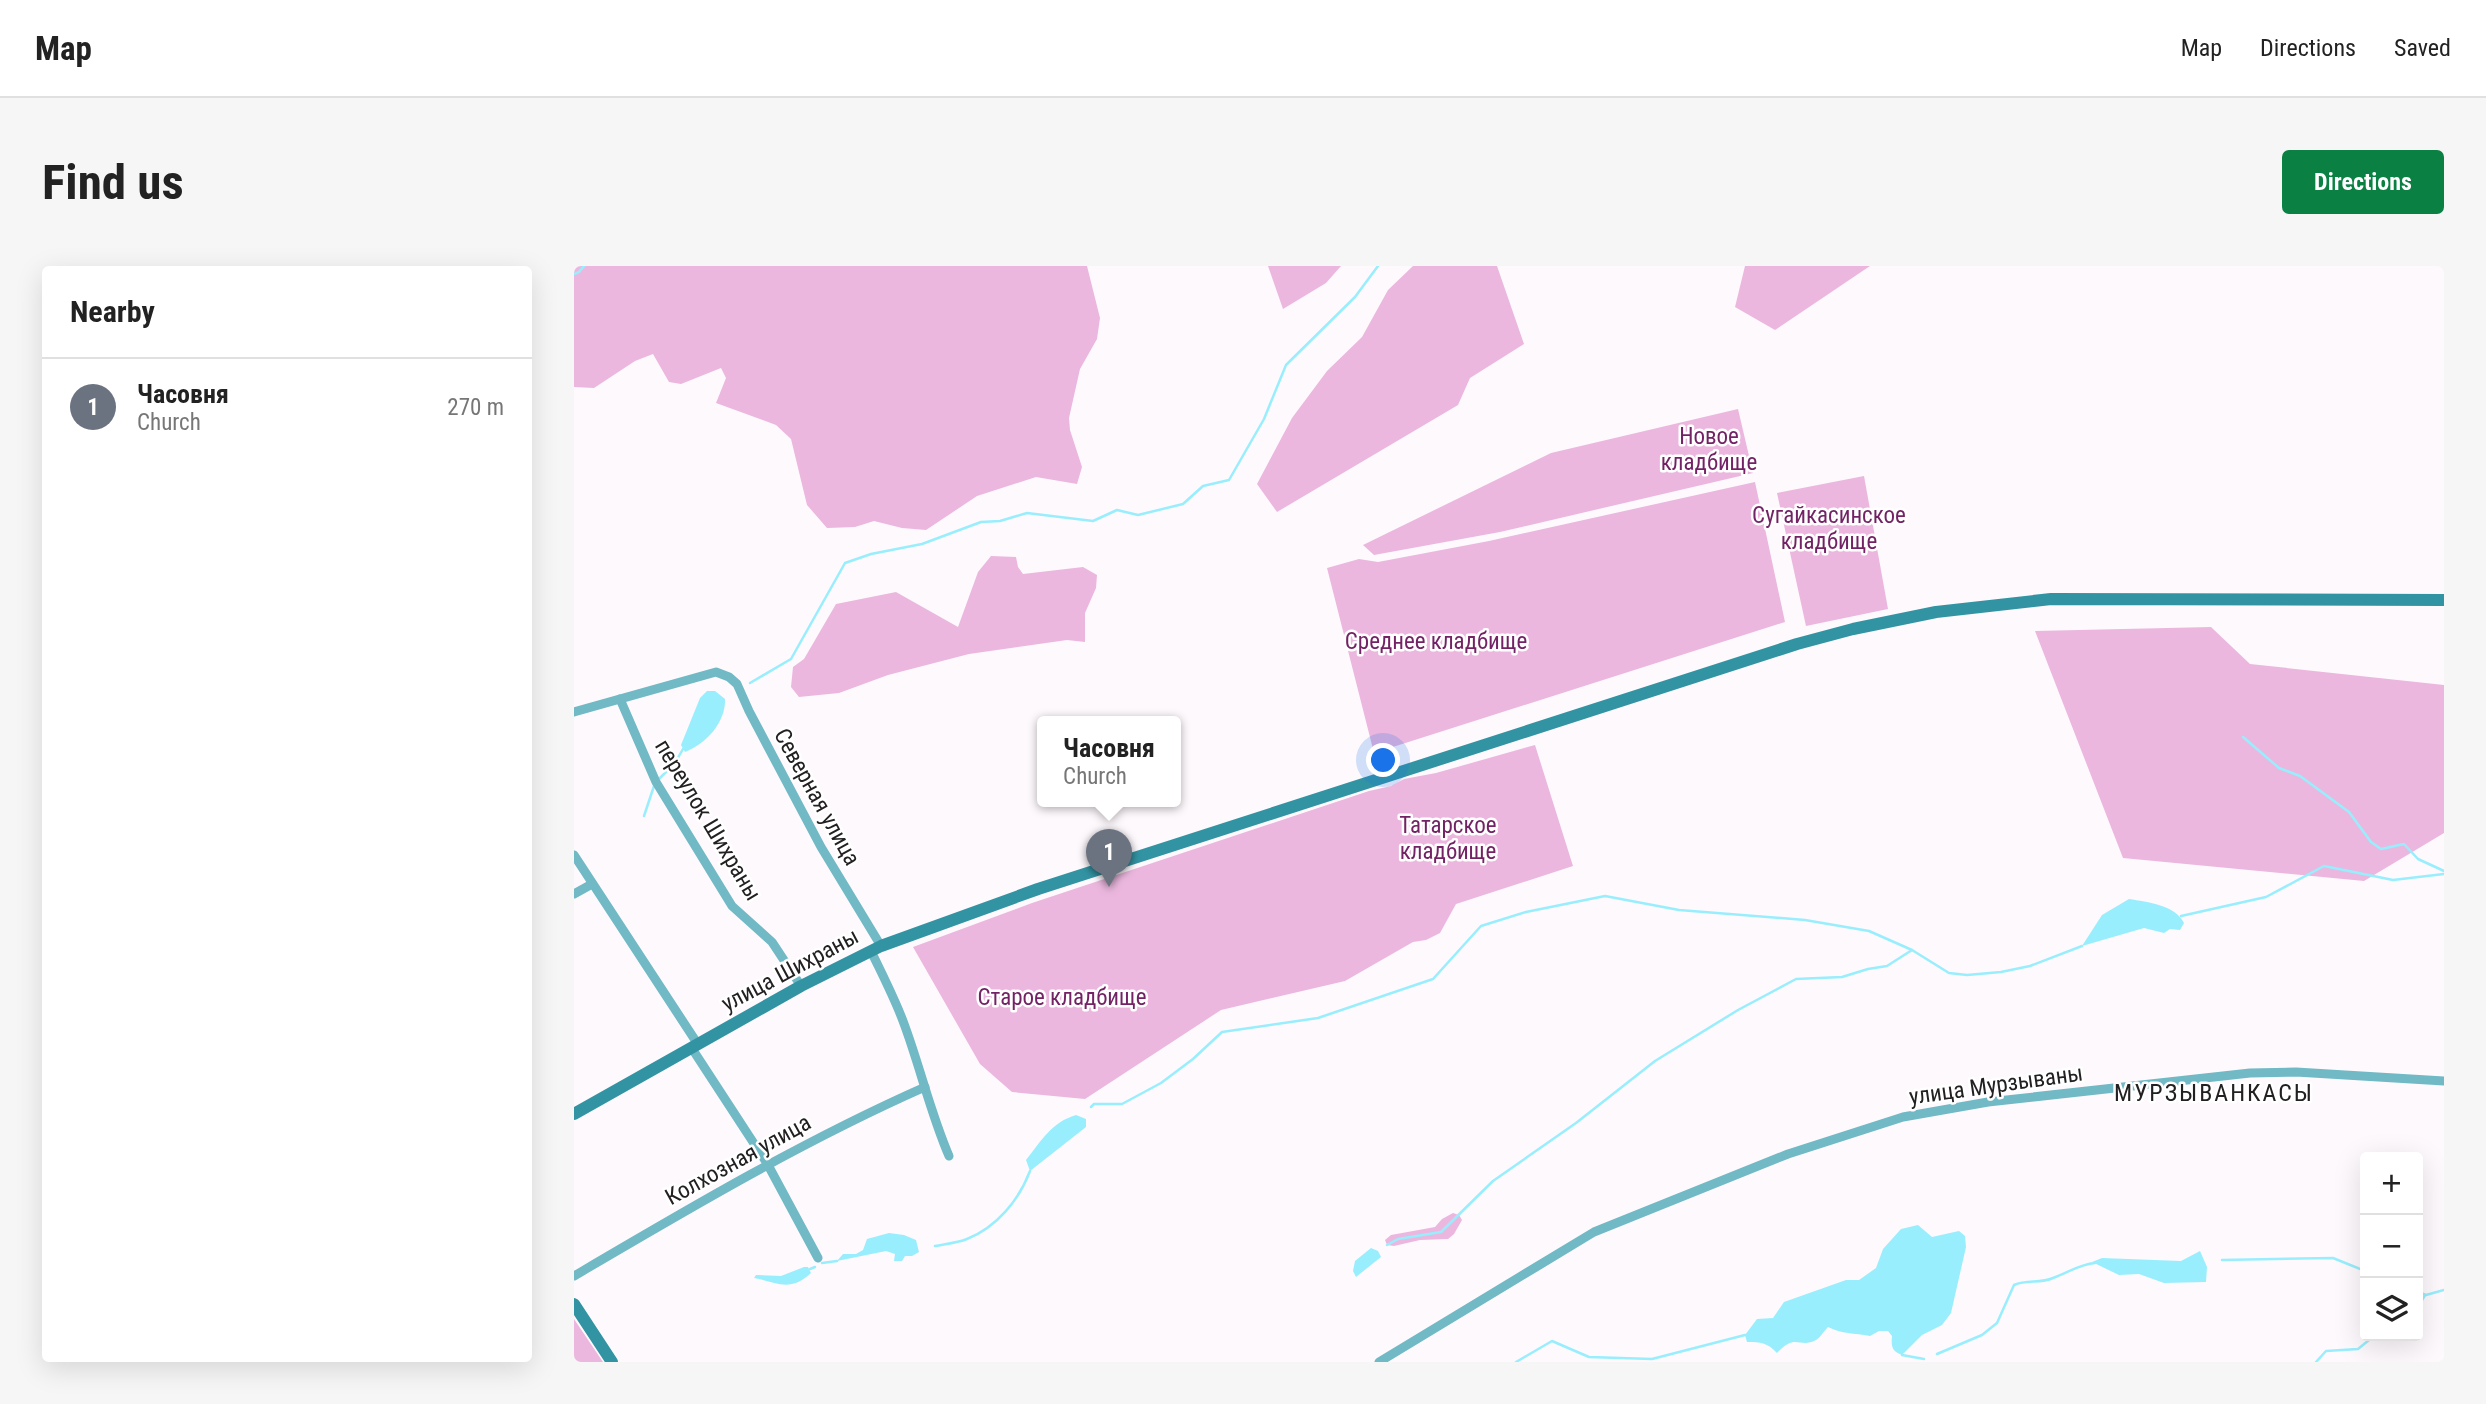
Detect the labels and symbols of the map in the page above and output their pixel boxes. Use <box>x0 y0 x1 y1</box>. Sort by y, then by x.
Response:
park label: Новое кладбище <box>1661 423 1757 476</box>
park label: Сугайкасинское кладбище <box>1752 502 1906 555</box>
park label: Среднее кладбище <box>1345 628 1527 655</box>
street label: Северная улица <box>768 724 866 870</box>
street label: переулок Шихраны <box>649 734 767 906</box>
your location <box>1366 743 1400 777</box>
park label: Татарское кладбище <box>1399 812 1497 865</box>
pin: 1 <box>1086 829 1132 887</box>
street label: улица Шихраны <box>717 923 863 1017</box>
park label: Старое кладбище <box>978 984 1146 1011</box>
street label: улица Мурзываны <box>1907 1059 2085 1111</box>
district label: МУРЗЫВАНКАСЫ <box>2114 1079 2314 1107</box>
street label: Колхозная улица <box>661 1109 815 1211</box>

